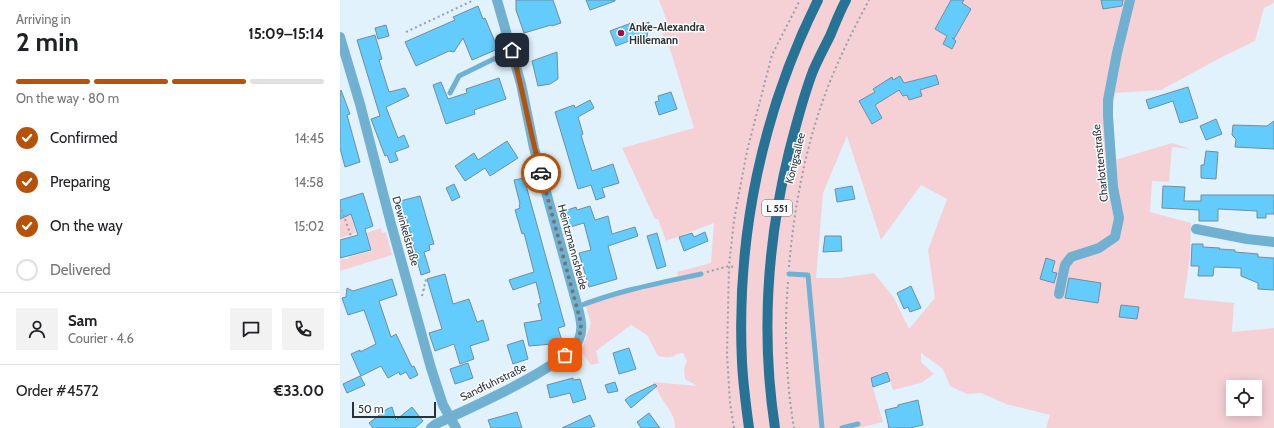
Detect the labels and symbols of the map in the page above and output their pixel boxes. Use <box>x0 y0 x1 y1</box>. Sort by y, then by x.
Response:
place label: Anke-Alexandra Hillemann <box>629 20 705 47</box>
marker: Anke-Alexandra Hillemann <box>616 28 626 38</box>
pin <box>495 33 529 67</box>
street label: Charlottenstraße <box>1089 123 1111 203</box>
street label: Königsallee <box>782 131 808 185</box>
courier <box>521 153 561 193</box>
street label: Dewinkelstraße <box>389 195 423 268</box>
road number: L 551 <box>762 200 792 216</box>
street label: Heintzmannsheide <box>555 203 591 292</box>
pin <box>548 338 582 372</box>
street label: Sandfuhrstraße <box>458 360 529 404</box>
scale bar <box>352 400 436 419</box>

